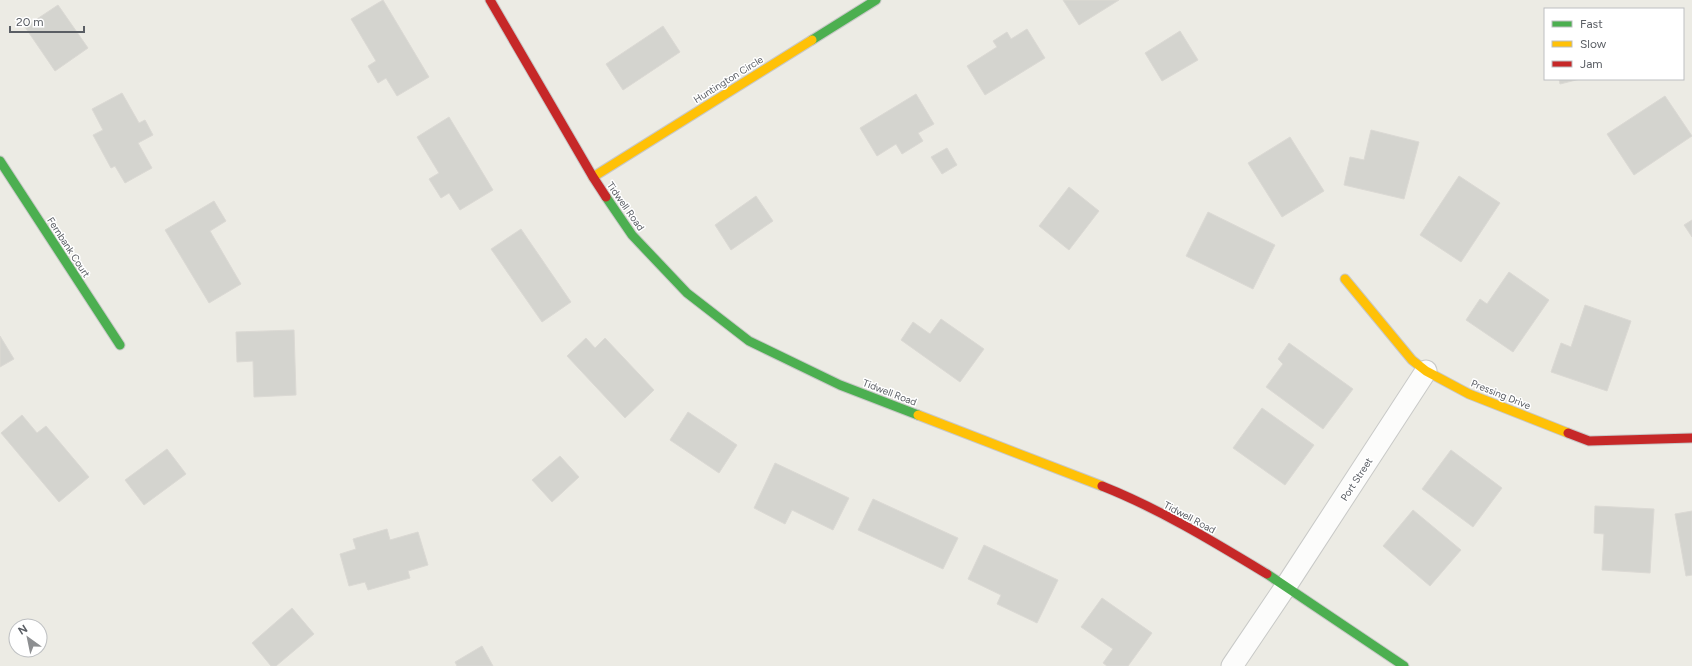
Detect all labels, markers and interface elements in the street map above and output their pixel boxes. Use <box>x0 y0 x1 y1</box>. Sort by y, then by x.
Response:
scale bar <box>10 8 84 34</box>
legend <box>1544 8 1684 80</box>
text: 20 m <box>16 15 44 29</box>
text: Fast <box>1580 17 1603 31</box>
text: Slow <box>1580 37 1607 51</box>
street label: Huntington Circle <box>691 52 766 106</box>
text: Jam <box>1580 57 1603 71</box>
street label: Tidwell Road <box>604 179 647 233</box>
street label: Fernbank Court <box>44 215 93 280</box>
street label: Tidwell Road <box>861 376 919 409</box>
street label: Pressing Drive <box>1469 377 1533 413</box>
street label: Port Street <box>1338 455 1375 503</box>
street label: Tidwell Road <box>1162 498 1218 537</box>
north arrow <box>8 618 48 658</box>
text: N <box>16 622 30 638</box>

